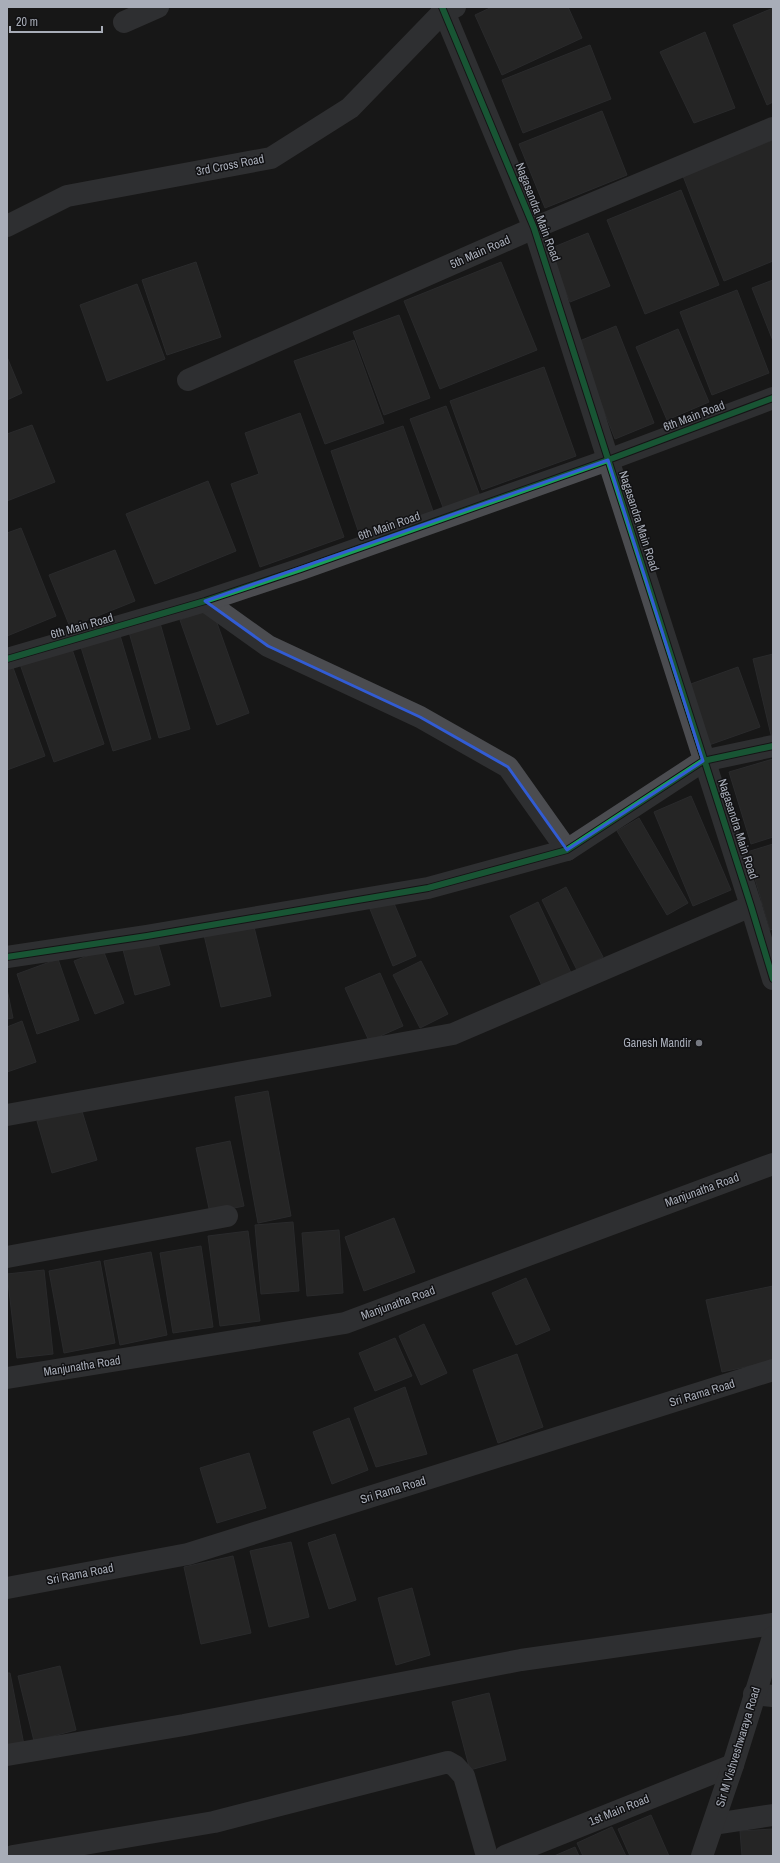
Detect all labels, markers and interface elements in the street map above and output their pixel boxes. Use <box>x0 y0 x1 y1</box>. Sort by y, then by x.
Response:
scale bar <box>10 8 102 34</box>
text: 20 m <box>16 14 38 30</box>
street label: 3rd Cross Road <box>195 151 265 179</box>
street label: Nagasandra Main Road <box>512 160 564 264</box>
street label: 5th Main Road <box>447 232 513 272</box>
street label: 6th Main Road <box>661 397 727 435</box>
street label: Nagasandra Main Road <box>615 469 663 573</box>
street label: 6th Main Road <box>356 508 422 544</box>
street label: 6th Main Road <box>49 609 115 643</box>
street label: Nagasandra Main Road <box>714 777 762 881</box>
place label: Ganesh Mandir <box>623 1035 692 1051</box>
marker: Ganesh Mandir <box>694 1038 704 1048</box>
street label: Manjunatha Road <box>663 1169 741 1211</box>
street label: Manjunatha Road <box>359 1282 437 1324</box>
street label: Manjunatha Road <box>42 1352 122 1380</box>
street label: Sri Rama Road <box>667 1375 737 1411</box>
street label: Sri Rama Road <box>358 1472 428 1508</box>
street label: Sri Rama Road <box>45 1560 115 1588</box>
street label: Sir M Vishveshwaraya Road <box>712 1685 764 1809</box>
street label: 1st Main Road <box>586 1791 652 1829</box>

